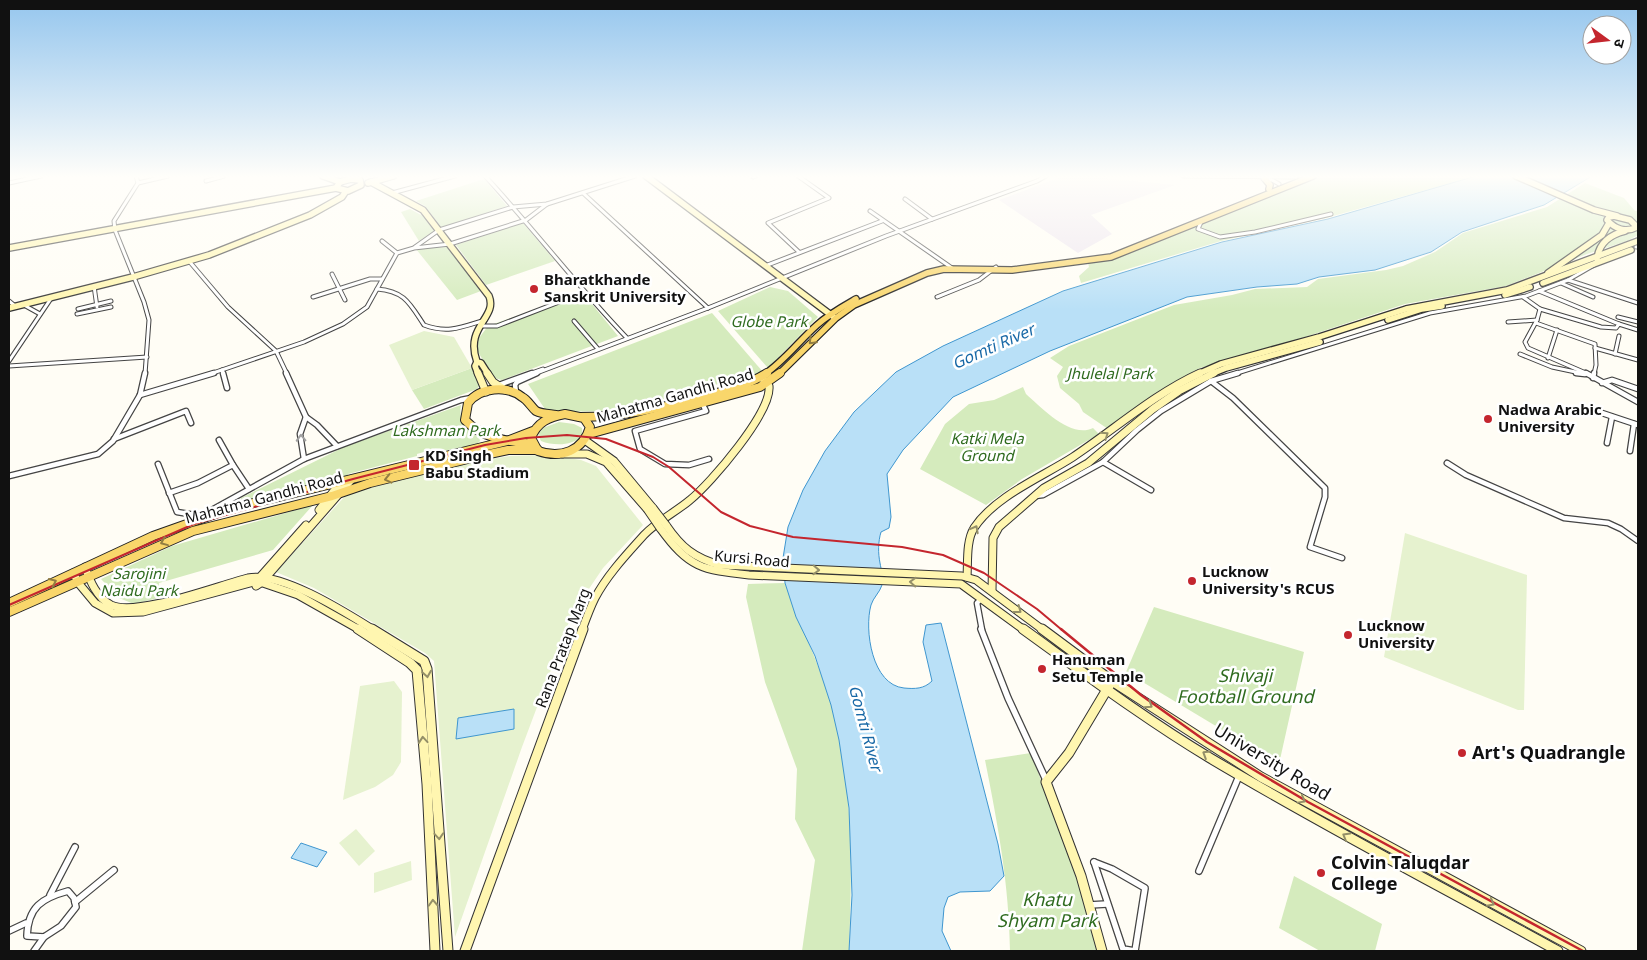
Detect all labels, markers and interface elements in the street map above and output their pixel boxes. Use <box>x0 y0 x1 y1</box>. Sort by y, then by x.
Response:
north arrow <box>1582 15 1632 65</box>
text: उ <box>1608 37 1628 50</box>
place label: Bharatkhande Sanskrit University <box>544 272 686 308</box>
marker: Bharatkhande Sanskrit University <box>528 283 540 295</box>
park label: Globe Park <box>730 314 810 333</box>
water label: Gomti River <box>949 320 1041 376</box>
one-way arrow <box>809 335 818 344</box>
street label: Mahatma Gandhi Road <box>595 366 756 429</box>
park label: Jhulelal Park <box>1065 366 1155 385</box>
place label: Nadwa Arabic University <box>1498 402 1602 438</box>
marker: Nadwa Arabic University <box>1482 413 1494 425</box>
park label: Lakshman Park <box>392 423 502 442</box>
park label: Katki Mela Ground <box>950 431 1024 467</box>
one-way arrow <box>1099 432 1109 441</box>
one-way arrow <box>296 433 307 441</box>
place label: KD Singh Babu Stadium <box>425 448 529 484</box>
marker: KD Singh Babu Stadium <box>407 458 421 472</box>
street label: Mahatma Gandhi Road <box>184 469 345 530</box>
one-way arrow <box>383 473 392 484</box>
one-way arrow <box>969 526 979 535</box>
one-way arrow <box>160 536 169 547</box>
street label: Kursi Road <box>713 548 790 573</box>
place label: Lucknow University's RCUS <box>1202 564 1334 600</box>
one-way arrow <box>812 565 820 575</box>
park label: Sarojini Naidu Park <box>100 566 180 602</box>
marker: Lucknow University's RCUS <box>1186 575 1198 587</box>
one-way arrow <box>908 577 916 587</box>
one-way arrow <box>48 578 57 589</box>
street label: Rana Pratap Marg <box>533 586 596 711</box>
one-way arrow <box>1012 604 1022 613</box>
place label: Lucknow University <box>1358 618 1435 654</box>
marker: Lucknow University <box>1342 629 1354 641</box>
place label: Hanuman Setu Temple <box>1052 652 1144 688</box>
marker: Hanuman Setu Temple <box>1036 663 1048 675</box>
park label: Shivaji Football Ground <box>1176 666 1315 710</box>
one-way arrow <box>421 670 432 678</box>
water label: Gomti River <box>842 683 886 776</box>
one-way arrow <box>1144 699 1153 708</box>
street label: University Road <box>1208 719 1334 807</box>
one-way arrow <box>418 736 429 744</box>
place label: Art's Quadrangle <box>1472 743 1625 766</box>
marker: Art's Quadrangle <box>1456 747 1468 759</box>
one-way arrow <box>1202 751 1211 761</box>
one-way arrow <box>1297 794 1306 804</box>
one-way arrow <box>433 832 444 840</box>
one-way arrow <box>1343 832 1352 842</box>
place label: Colvin Taluqdar College <box>1331 853 1470 897</box>
marker: Colvin Taluqdar College <box>1315 867 1327 879</box>
park label: Khatu Shyam Park <box>997 890 1099 934</box>
one-way arrow <box>1485 897 1494 907</box>
one-way arrow <box>427 898 438 906</box>

